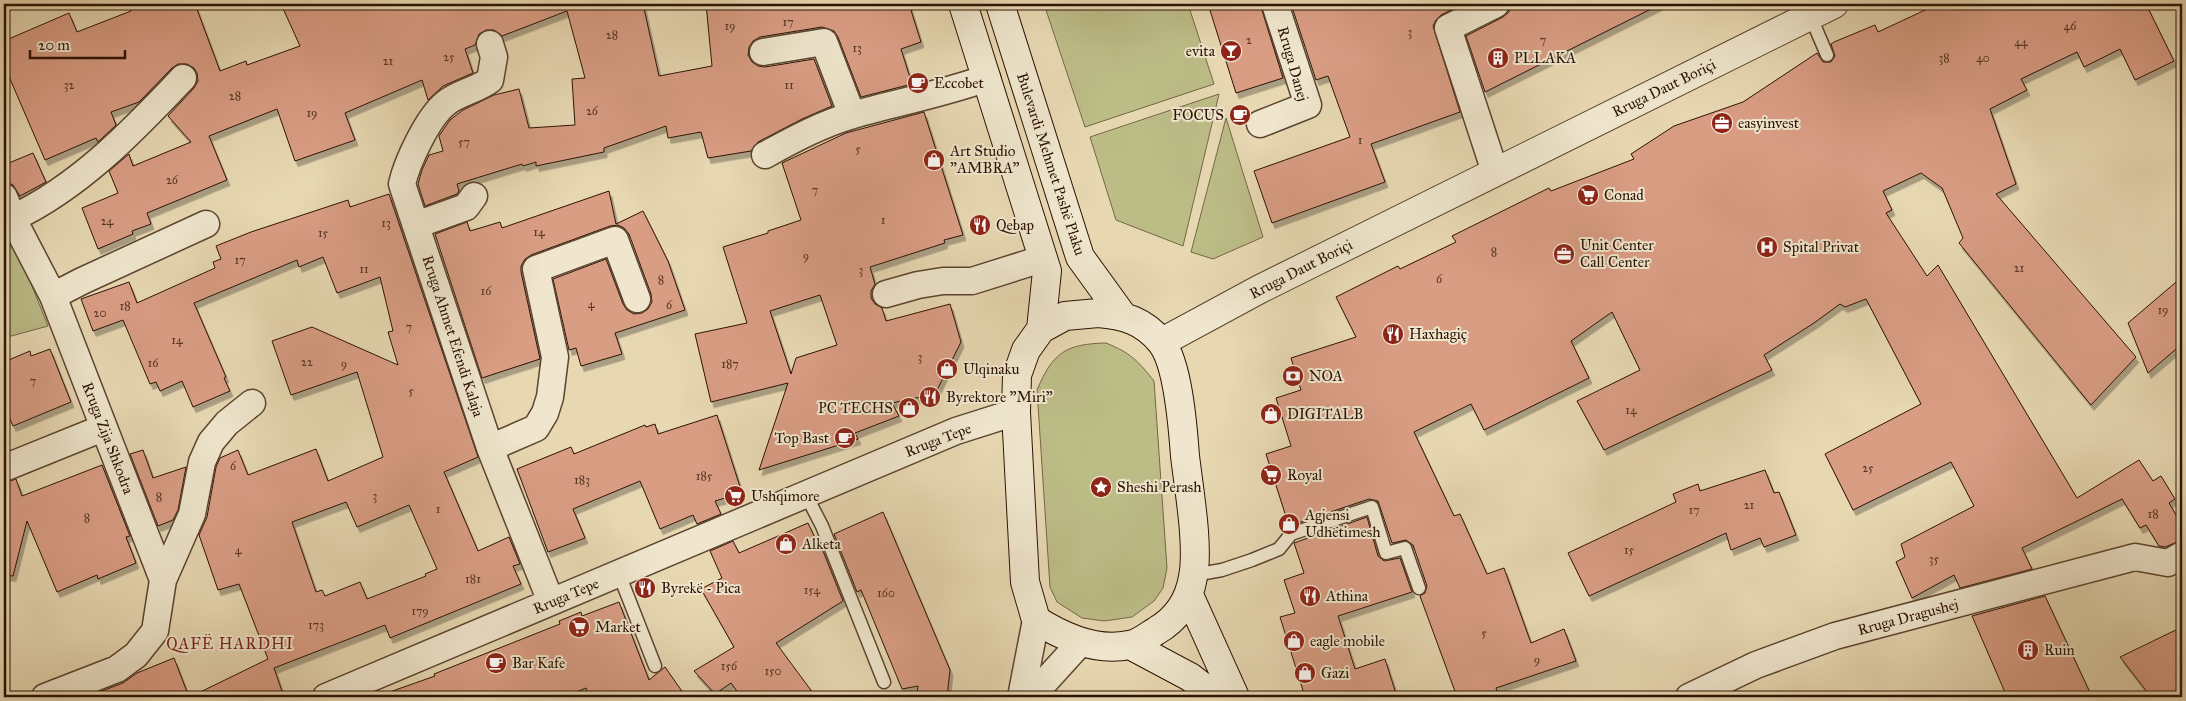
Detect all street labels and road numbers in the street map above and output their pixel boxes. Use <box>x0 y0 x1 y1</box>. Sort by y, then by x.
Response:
street label: Rruga Danej <box>1274 25 1312 103</box>
street label: Rruga Daut Boriçi <box>1609 55 1719 121</box>
street label: Bulevardi Mehmet Pashë Plaku <box>1013 70 1089 258</box>
street label: Rruga Daut Boriçi <box>1246 235 1356 303</box>
street label: Rruga Ahmet Efendi Kalaja <box>418 253 488 420</box>
street label: Rruga Zija Shkodra <box>78 379 138 497</box>
street label: Rruga Tepe <box>902 419 974 461</box>
street label: Rruga Tepe <box>530 574 602 618</box>
street label: Rruga Dragushej <box>1856 595 1960 639</box>

